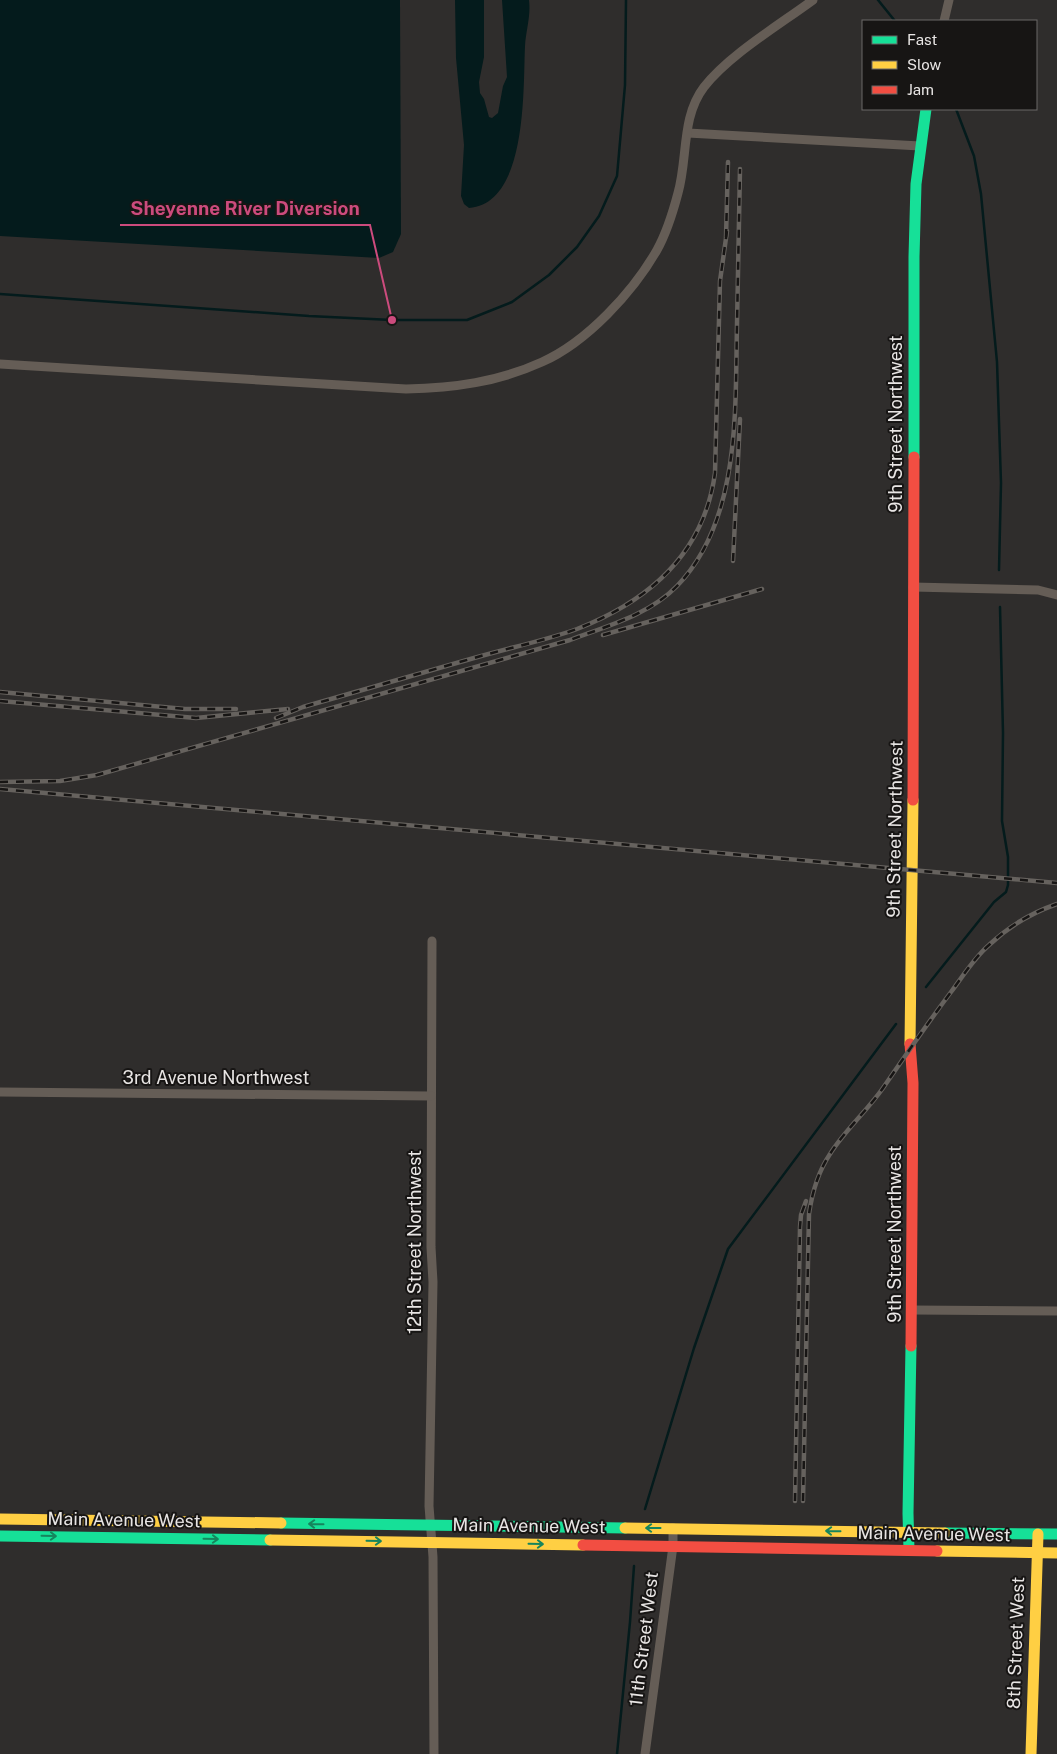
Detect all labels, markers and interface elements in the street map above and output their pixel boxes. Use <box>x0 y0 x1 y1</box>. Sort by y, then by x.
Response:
legend <box>862 20 1037 110</box>
text: Fast <box>907 31 937 48</box>
text: Slow <box>907 56 942 73</box>
text: Jam <box>907 81 934 98</box>
callout: Sheyenne River Diversion <box>120 191 370 225</box>
text: Sheyenne River Diversion <box>130 197 360 219</box>
street label: 9th Street Northwest <box>885 335 906 513</box>
street label: 9th Street Northwest <box>882 740 907 918</box>
street label: 3rd Avenue Northwest <box>123 1067 309 1088</box>
street label: 9th Street Northwest <box>884 1145 905 1323</box>
street label: 12th Street Northwest <box>404 1150 425 1334</box>
street label: Main Avenue West <box>47 1508 201 1531</box>
street label: Main Avenue West <box>452 1514 606 1537</box>
one-way arrow <box>308 1519 324 1529</box>
street label: Main Avenue West <box>857 1522 1011 1545</box>
one-way arrow <box>646 1523 662 1533</box>
one-way arrow <box>826 1526 842 1535</box>
one-way arrow <box>40 1532 56 1541</box>
one-way arrow <box>202 1534 219 1544</box>
one-way arrow <box>365 1537 381 1546</box>
one-way arrow <box>528 1539 544 1549</box>
street label: 11th Street West <box>625 1570 662 1707</box>
street label: 8th Street West <box>1003 1576 1028 1709</box>

